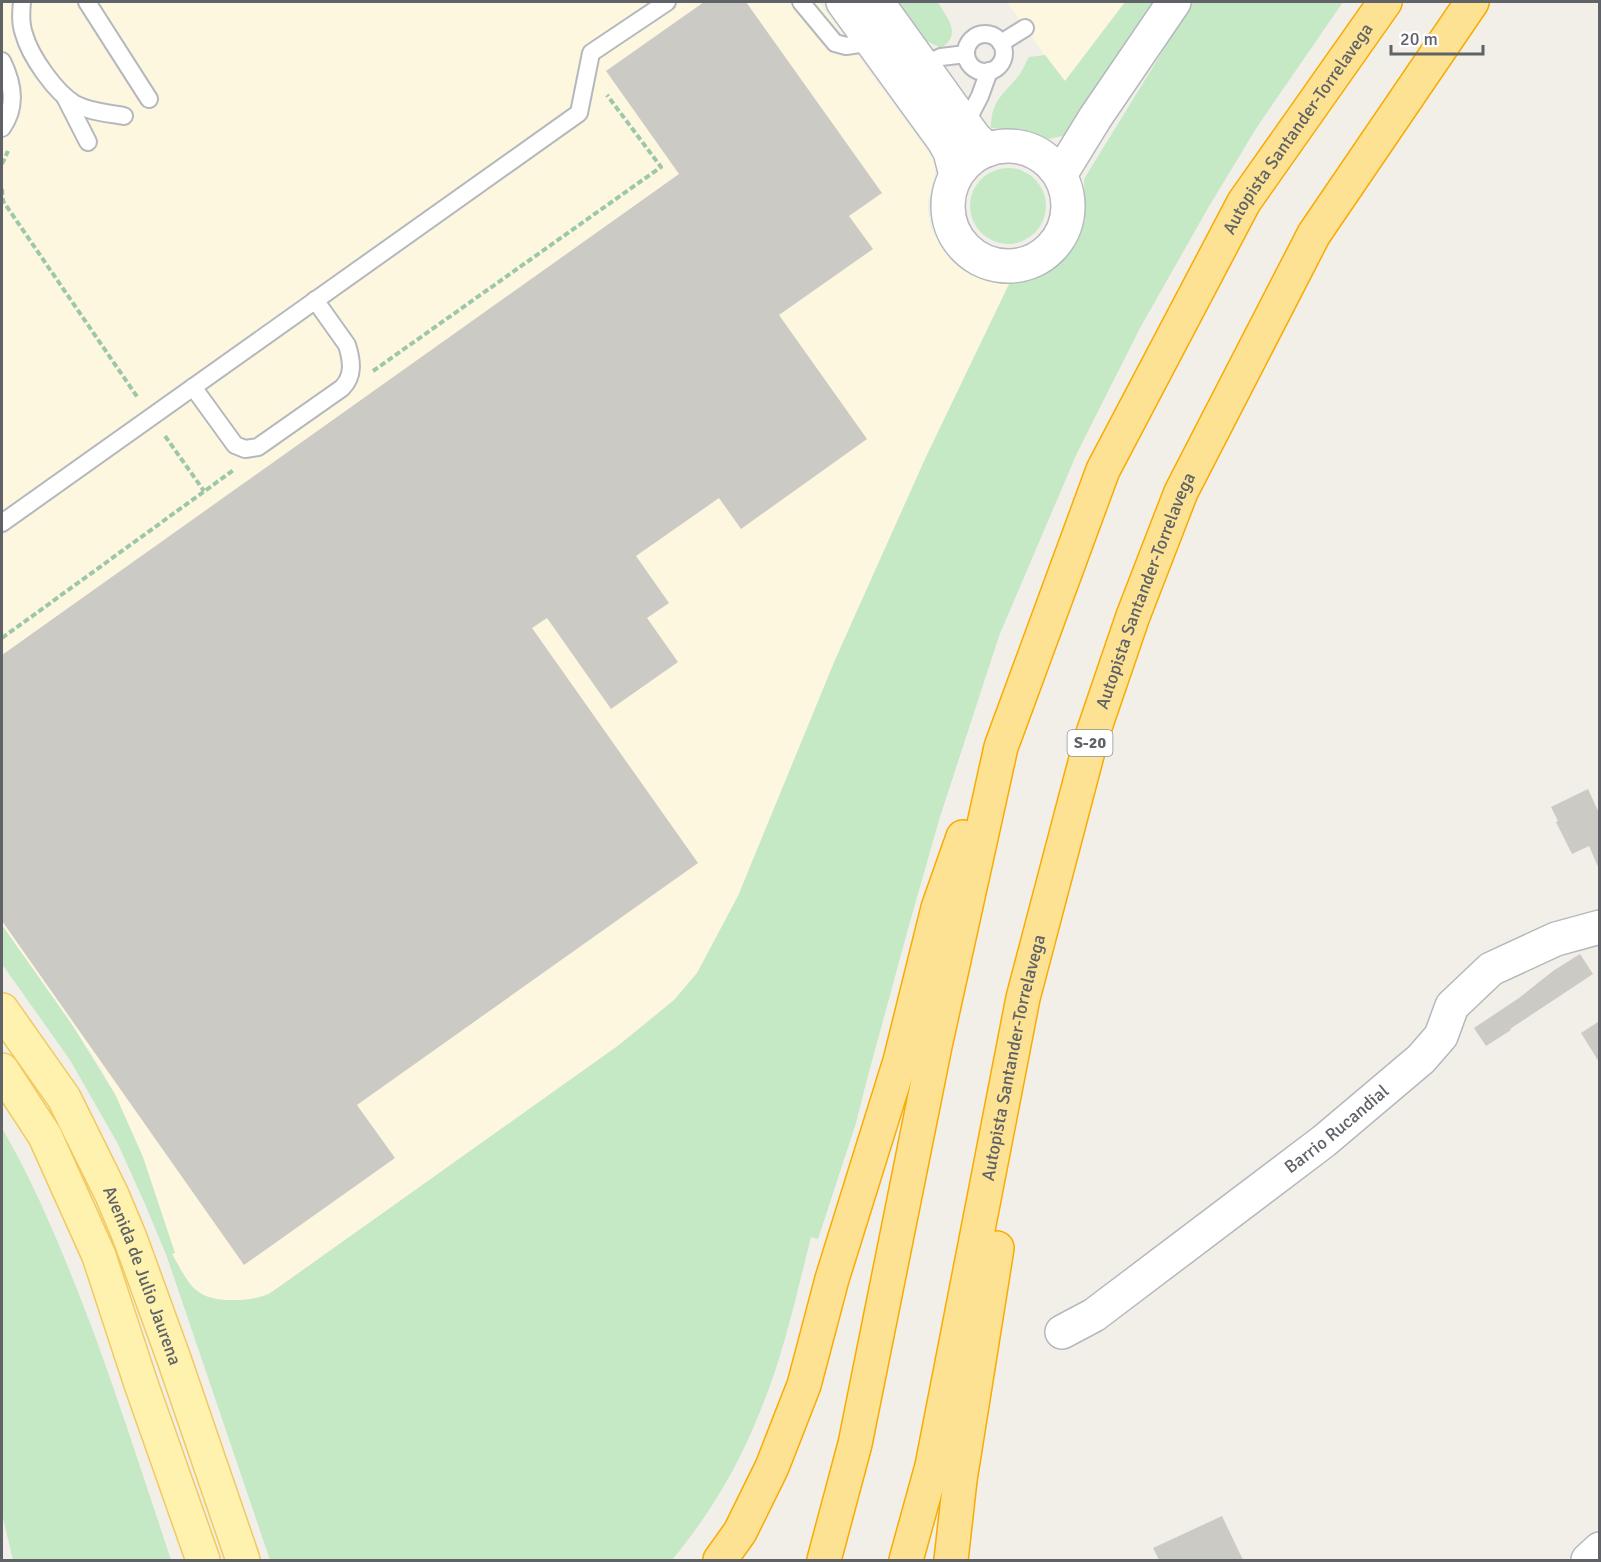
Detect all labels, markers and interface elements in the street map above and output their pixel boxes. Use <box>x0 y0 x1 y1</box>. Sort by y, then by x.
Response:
scale bar <box>1391 18 1482 56</box>
street label: Autopista Santander-Torrelavega <box>1218 19 1378 238</box>
text: 20 m <box>1400 28 1438 50</box>
street label: Autopista Santander-Torrelavega <box>1091 469 1200 712</box>
road number: S-20 <box>1068 730 1112 756</box>
street label: Autopista Santander-Torrelavega <box>977 932 1050 1183</box>
street label: Barrio Rucandial <box>1280 1080 1393 1178</box>
street label: Avenida de Julio Jaurena <box>98 1182 186 1368</box>

